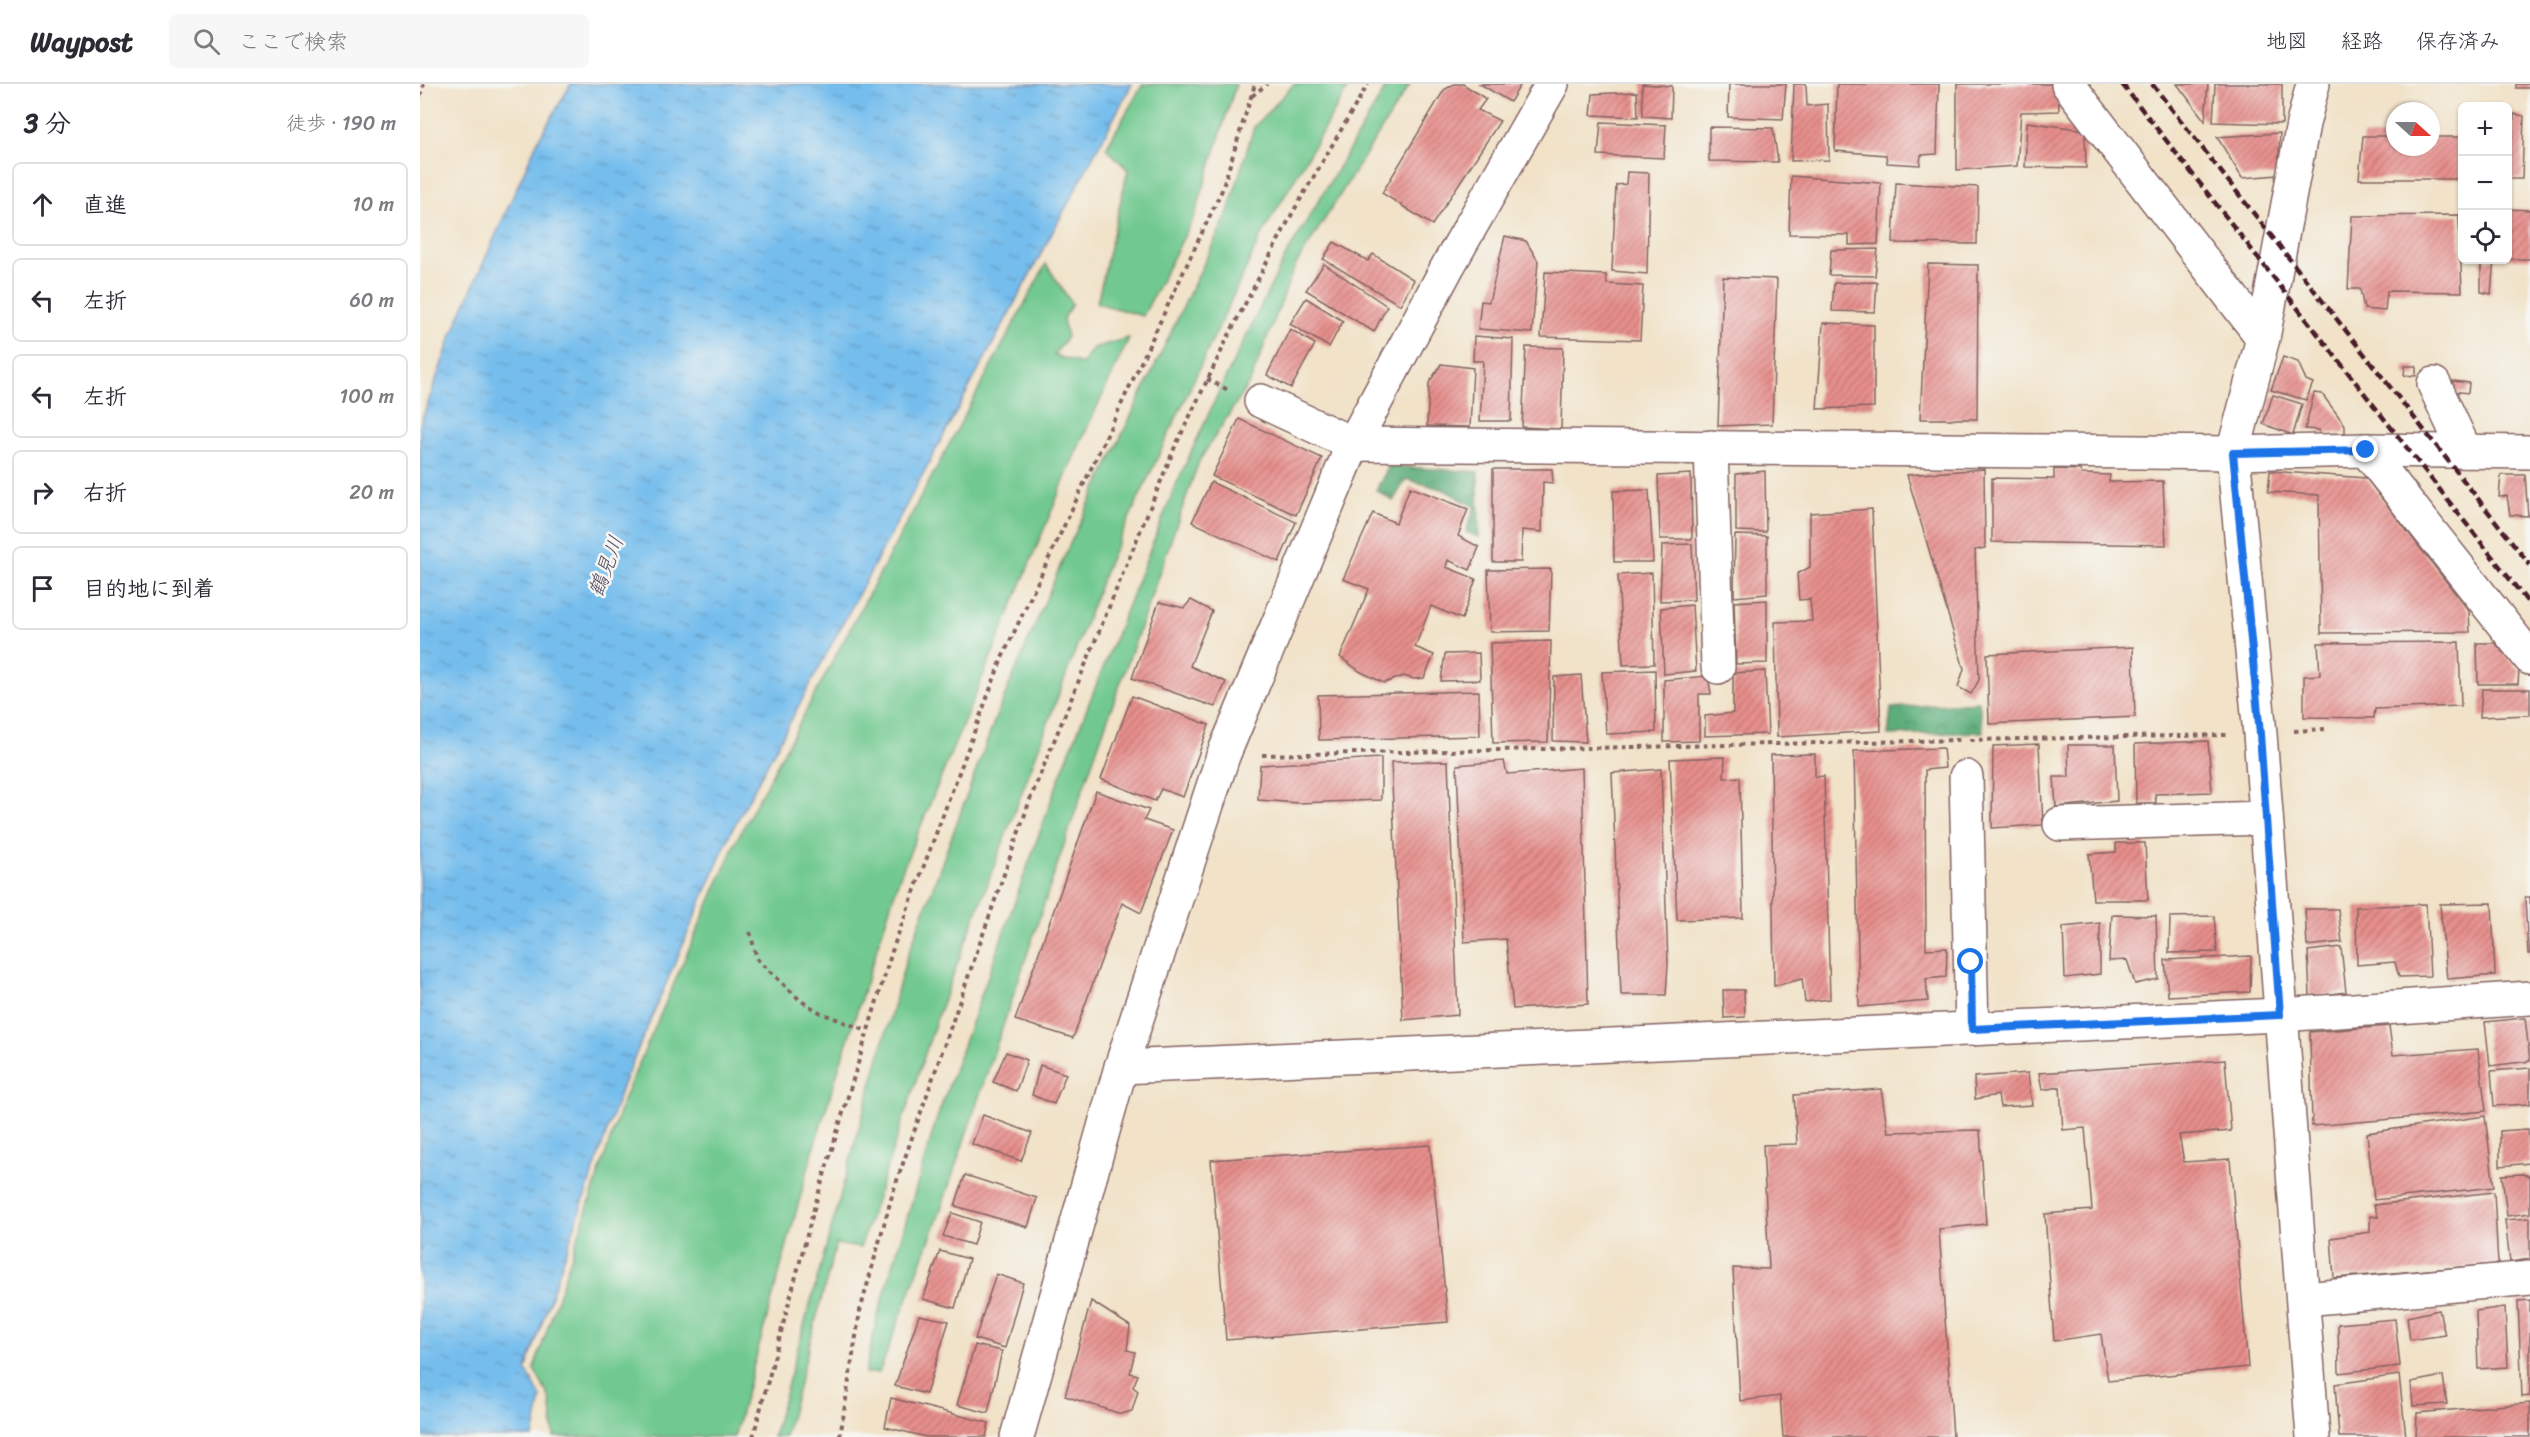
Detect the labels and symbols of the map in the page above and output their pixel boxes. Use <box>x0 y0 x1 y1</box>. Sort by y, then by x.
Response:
north arrow <box>2386 102 2440 156</box>
route end <box>2352 436 2378 462</box>
water label: 鶴見川 <box>577 530 635 602</box>
route start <box>1957 948 1983 974</box>

